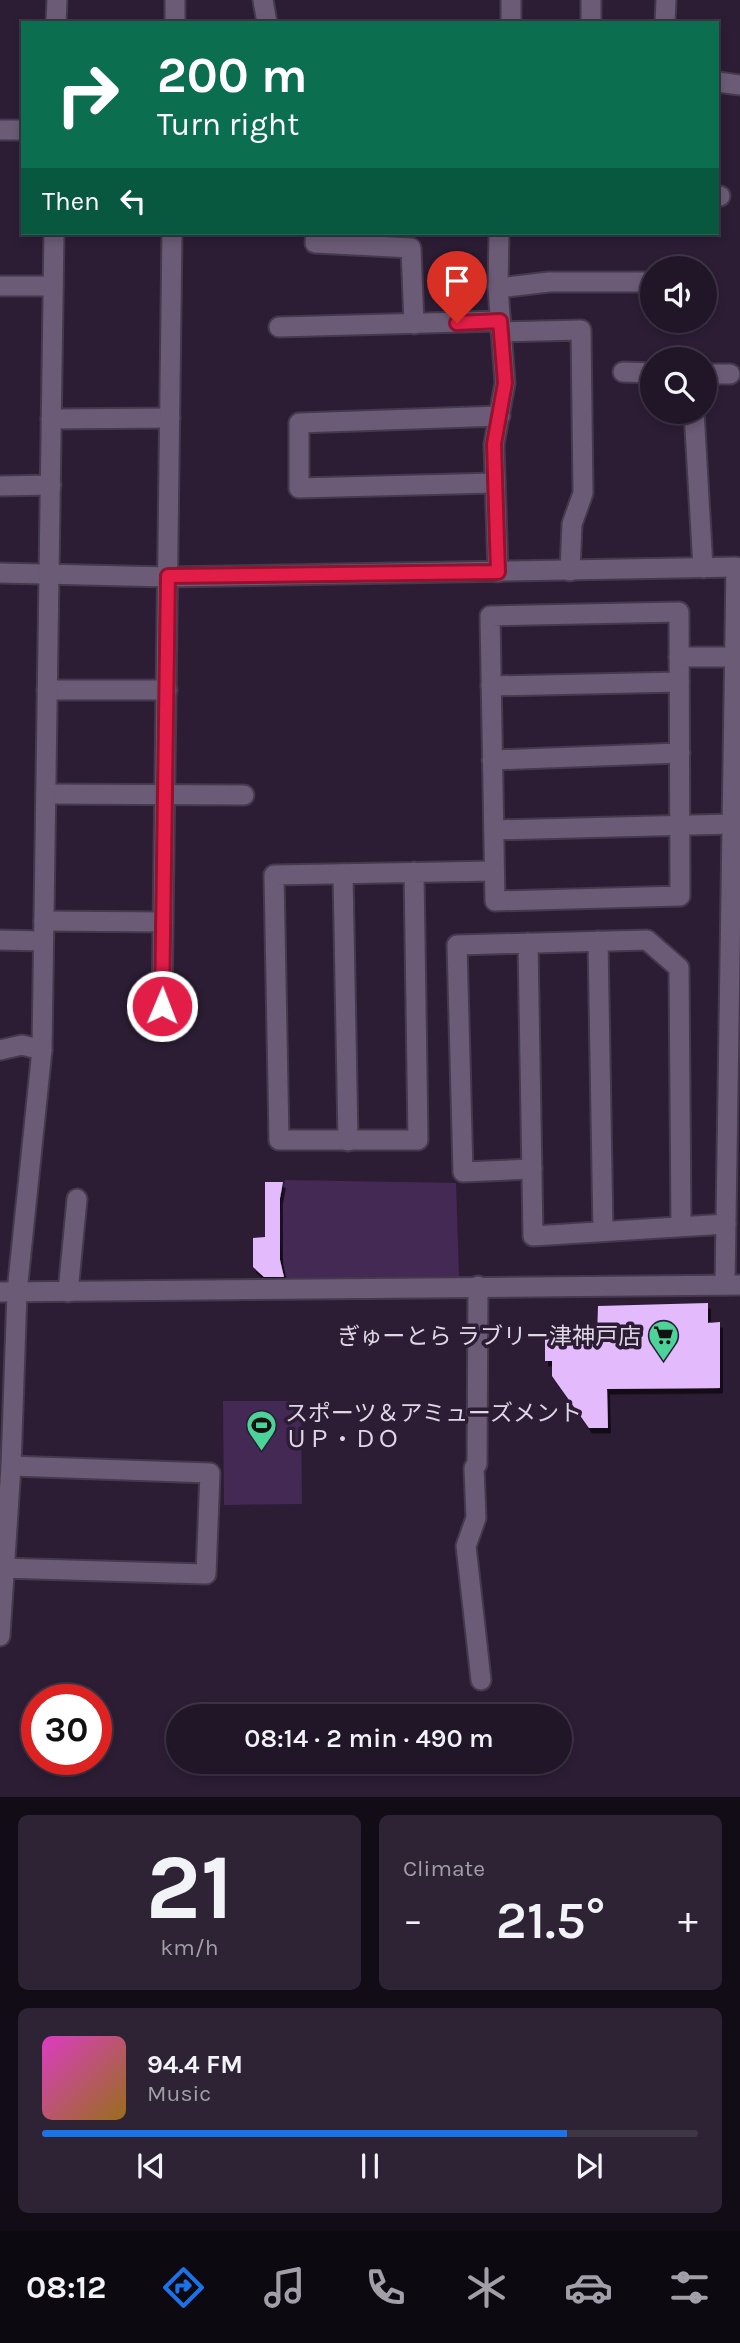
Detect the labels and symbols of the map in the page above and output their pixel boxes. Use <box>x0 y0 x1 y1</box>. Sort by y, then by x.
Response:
pin <box>427 251 487 323</box>
position arrow <box>125 969 199 1043</box>
supermarket icon: ぎゅーとら ラブリー津神戸店 <box>647 1319 681 1363</box>
place label: ぎゅーとら ラブリー津神戸店 <box>337 1323 641 1350</box>
place label: スポーツ＆アミューズメント ＵＰ・ＤＯ <box>285 1400 582 1453</box>
sports icon: スポーツ＆アミューズメント ＵＰ・ＤＯ <box>245 1409 279 1453</box>
speed limit sign: 30 <box>21 1684 112 1775</box>

